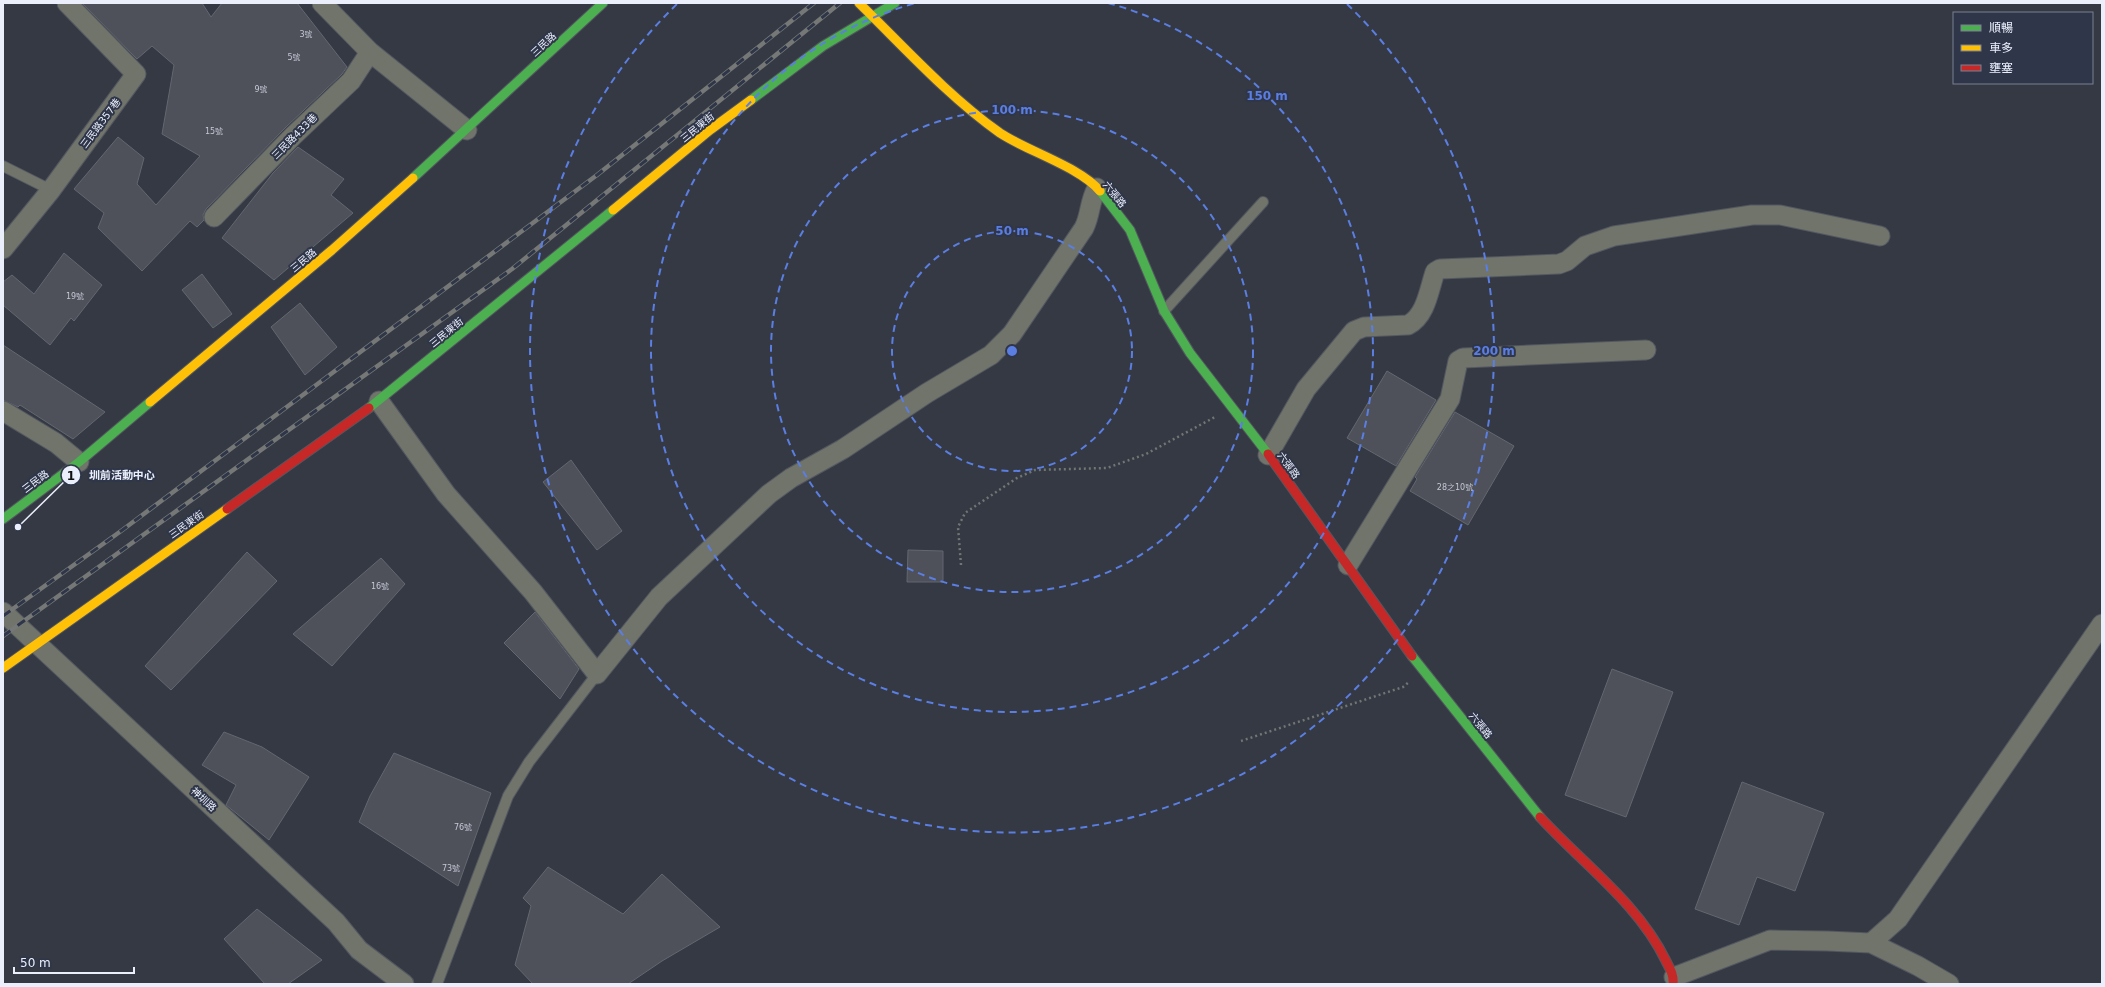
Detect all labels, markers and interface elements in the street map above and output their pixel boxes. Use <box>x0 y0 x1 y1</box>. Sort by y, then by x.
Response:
legend <box>1953 12 2093 84</box>
text: 順暢 <box>1989 21 2013 35</box>
house number: 3號 <box>299 30 313 39</box>
street label: 三民路 <box>529 30 558 59</box>
text: 車多 <box>1989 41 2013 55</box>
house number: 5號 <box>287 53 301 62</box>
text: 壅塞 <box>1989 61 2013 75</box>
house number: 9號 <box>254 85 268 94</box>
text: 150 m <box>1246 89 1288 103</box>
street label: 三民路357巷 <box>78 96 123 150</box>
text: 100 m <box>991 103 1033 117</box>
street label: 三民東街 <box>678 111 716 144</box>
street label: 三民路433巷 <box>270 112 319 161</box>
house number: 15號 <box>205 127 223 136</box>
street label: 六張路 <box>1101 179 1128 209</box>
text: 50 m <box>995 224 1029 238</box>
street label: 三民路 <box>288 247 318 274</box>
house number: 19號 <box>66 292 84 301</box>
street label: 三民東街 <box>427 316 465 349</box>
centre of rings <box>1005 344 1019 358</box>
text: 200 m <box>1473 344 1515 358</box>
street label: 六張路 <box>1275 450 1302 481</box>
callout: 圳前活動中心 <box>61 464 163 487</box>
street label: 三民路 <box>20 468 51 495</box>
text: 1 <box>67 469 75 483</box>
text: 圳前活動中心 <box>89 469 155 482</box>
house number: 28之10號 <box>1437 483 1473 492</box>
street label: 三民東街 <box>167 508 206 540</box>
house number: 16號 <box>371 582 389 591</box>
street label: 六張路 <box>1467 710 1494 740</box>
street label: 神圳路 <box>189 785 218 814</box>
house number: 76號 <box>454 823 472 832</box>
house number: 73號 <box>442 864 460 873</box>
scale bar <box>14 949 134 975</box>
text: 50 m <box>20 956 51 970</box>

